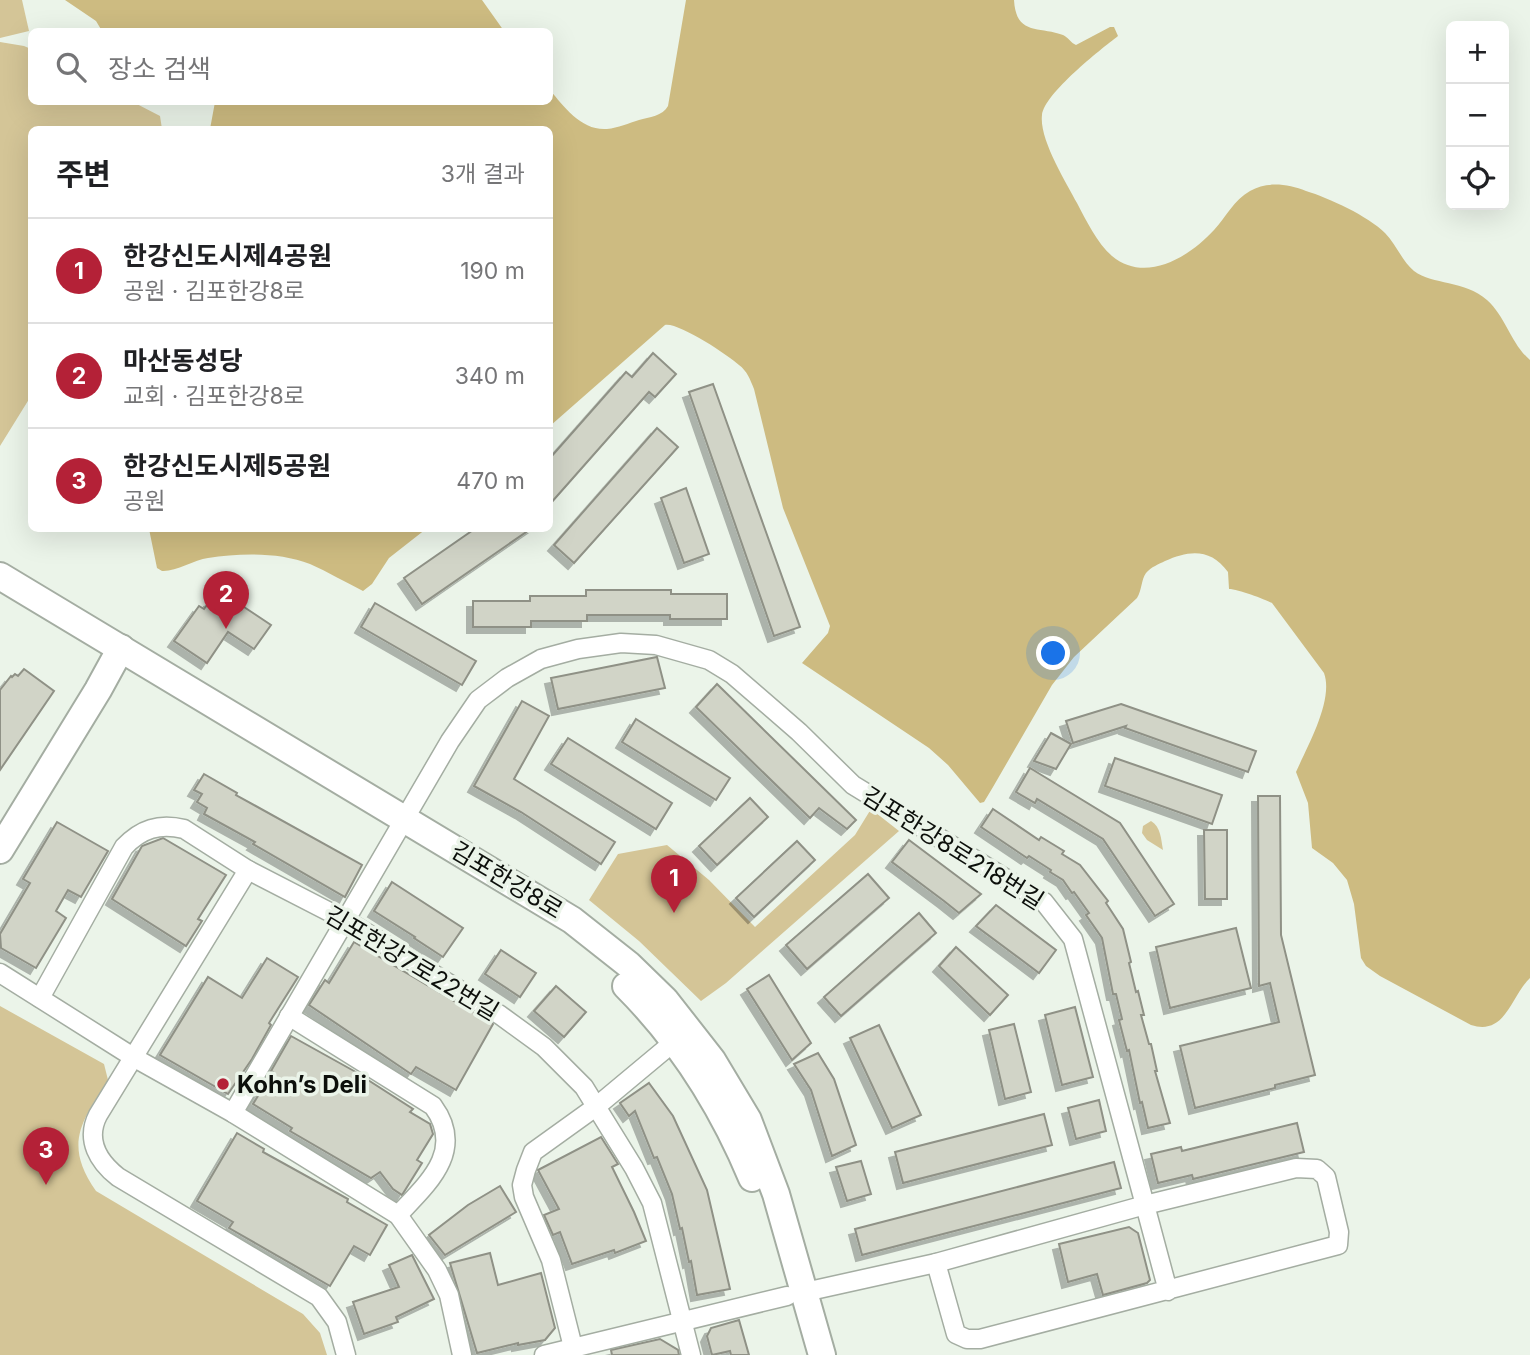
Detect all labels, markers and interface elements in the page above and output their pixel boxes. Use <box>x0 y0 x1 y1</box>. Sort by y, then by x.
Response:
map controls <box>1446 21 1509 210</box>
button: + <box>1446 21 1509 84</box>
search box <box>28 28 553 105</box>
icon: search <box>52 48 90 86</box>
text: 장소 검색 <box>108 53 211 84</box>
button: − <box>1446 84 1509 147</box>
button: locate <box>1446 147 1509 210</box>
text: 주변 <box>56 156 111 192</box>
text: 3개 결과 <box>441 160 525 188</box>
text: 한강신도시제4공원 <box>123 240 332 271</box>
text: 1 <box>74 257 84 285</box>
text: 190 m <box>460 257 525 285</box>
text: 공원 · 김포한강8로 <box>123 277 305 305</box>
text: 마산동성당 <box>123 345 243 376</box>
text: 2 <box>72 362 86 390</box>
text: 340 m <box>455 362 525 390</box>
text: 교회 · 김포한강8로 <box>123 382 305 410</box>
text: 한강신도시제5공원 <box>123 450 331 481</box>
text: 3 <box>72 467 86 495</box>
text: 470 m <box>456 467 525 495</box>
text: 공원 <box>123 487 165 515</box>
pin: 2 <box>203 571 249 629</box>
your location <box>1036 636 1070 670</box>
street label: 김포한강8로218번길 <box>857 780 1049 916</box>
street label: 김포한강8로 <box>446 835 568 925</box>
pin: 1 <box>651 855 697 913</box>
street label: 김포한강7로22번길 <box>320 900 504 1026</box>
place label: Kohn’s Deli <box>237 1070 367 1099</box>
marker: Kohn’s Deli <box>215 1076 231 1092</box>
pin: 3 <box>23 1127 69 1185</box>

